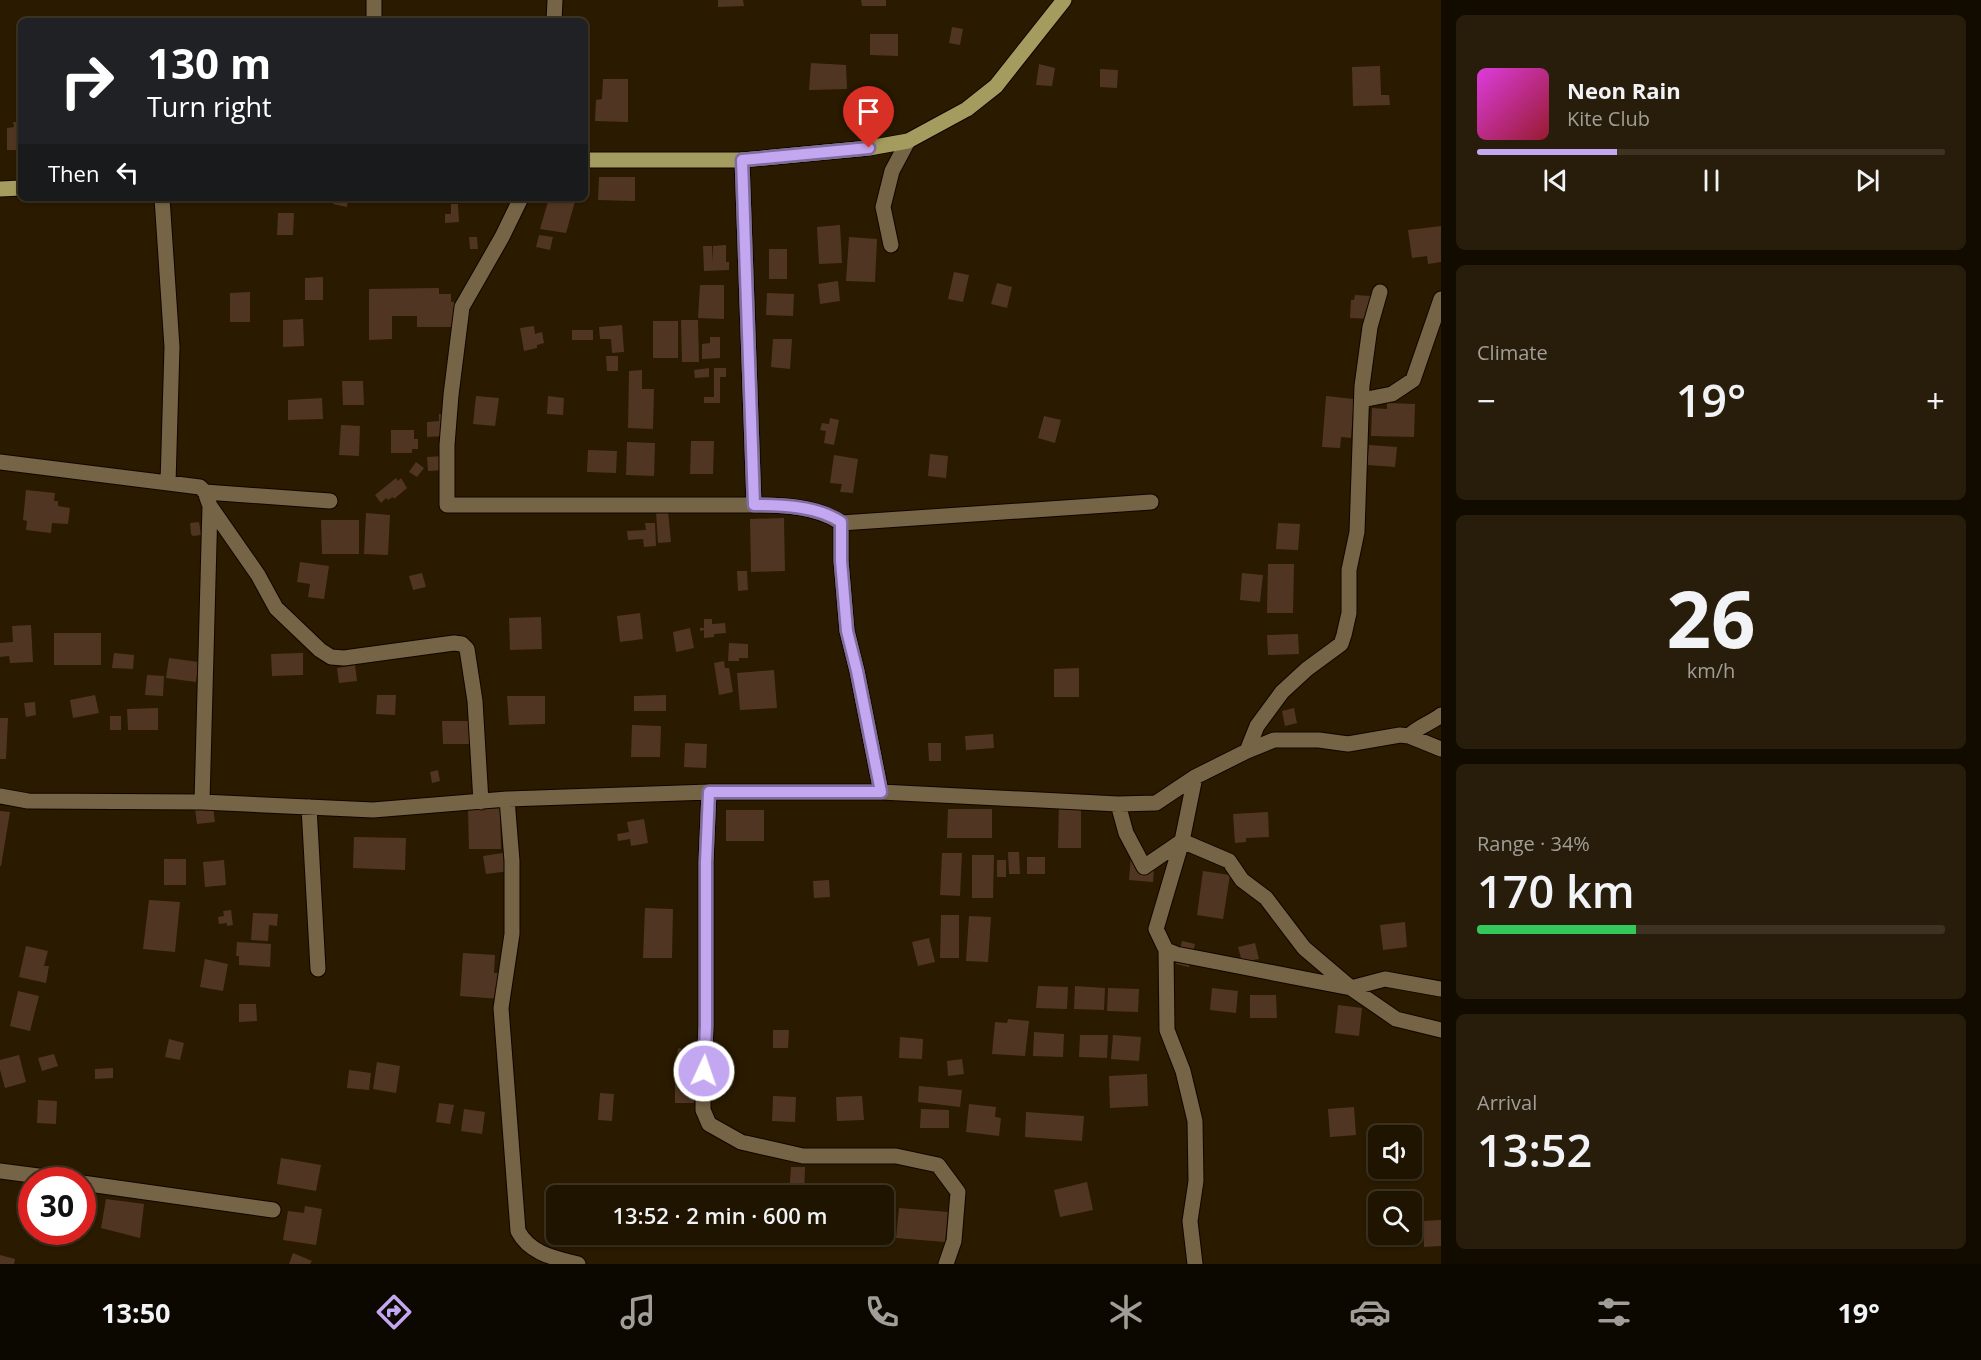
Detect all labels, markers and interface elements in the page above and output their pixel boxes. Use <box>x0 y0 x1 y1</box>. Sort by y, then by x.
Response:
text: 130 m <box>147 34 271 91</box>
icon: right <box>48 42 126 120</box>
text: Neon Rain <box>1567 75 1681 105</box>
pin <box>843 86 894 148</box>
text: Turn right <box>147 88 272 125</box>
icon: arrive <box>852 95 885 128</box>
text: Kite Club <box>1567 105 1650 132</box>
icon: left <box>111 156 144 189</box>
text: Then <box>48 158 99 188</box>
icon: previous <box>1539 164 1572 197</box>
icon: pause <box>1695 164 1728 197</box>
icon: next <box>1851 164 1884 197</box>
text: Climate <box>1477 339 1548 366</box>
text: 19° <box>1676 369 1746 430</box>
text: − <box>1477 378 1496 423</box>
text: + <box>1926 378 1945 423</box>
text: 26 <box>1666 565 1756 671</box>
text: km/h <box>1687 657 1735 684</box>
text: Range · 34% <box>1477 830 1590 857</box>
text: 170 km <box>1477 860 1635 921</box>
position arrow <box>672 1039 736 1103</box>
text: Arrival <box>1477 1089 1537 1116</box>
text: 13:52 <box>1477 1119 1592 1180</box>
map controls <box>1368 1125 1422 1245</box>
button: sound <box>1368 1125 1422 1179</box>
speed limit sign: 30 <box>18 1167 96 1245</box>
button: search <box>1368 1191 1422 1245</box>
text: 13:52 · 2 min · 600 m <box>612 1200 828 1230</box>
icon: directions <box>373 1291 415 1333</box>
icon: music <box>617 1291 659 1333</box>
icon: phone <box>861 1291 903 1333</box>
icon: climate <box>1105 1291 1147 1333</box>
icon: car <box>1349 1291 1391 1333</box>
icon: filters <box>1593 1291 1635 1333</box>
text: 13:50 <box>101 1294 171 1331</box>
text: 19° <box>1837 1294 1880 1331</box>

